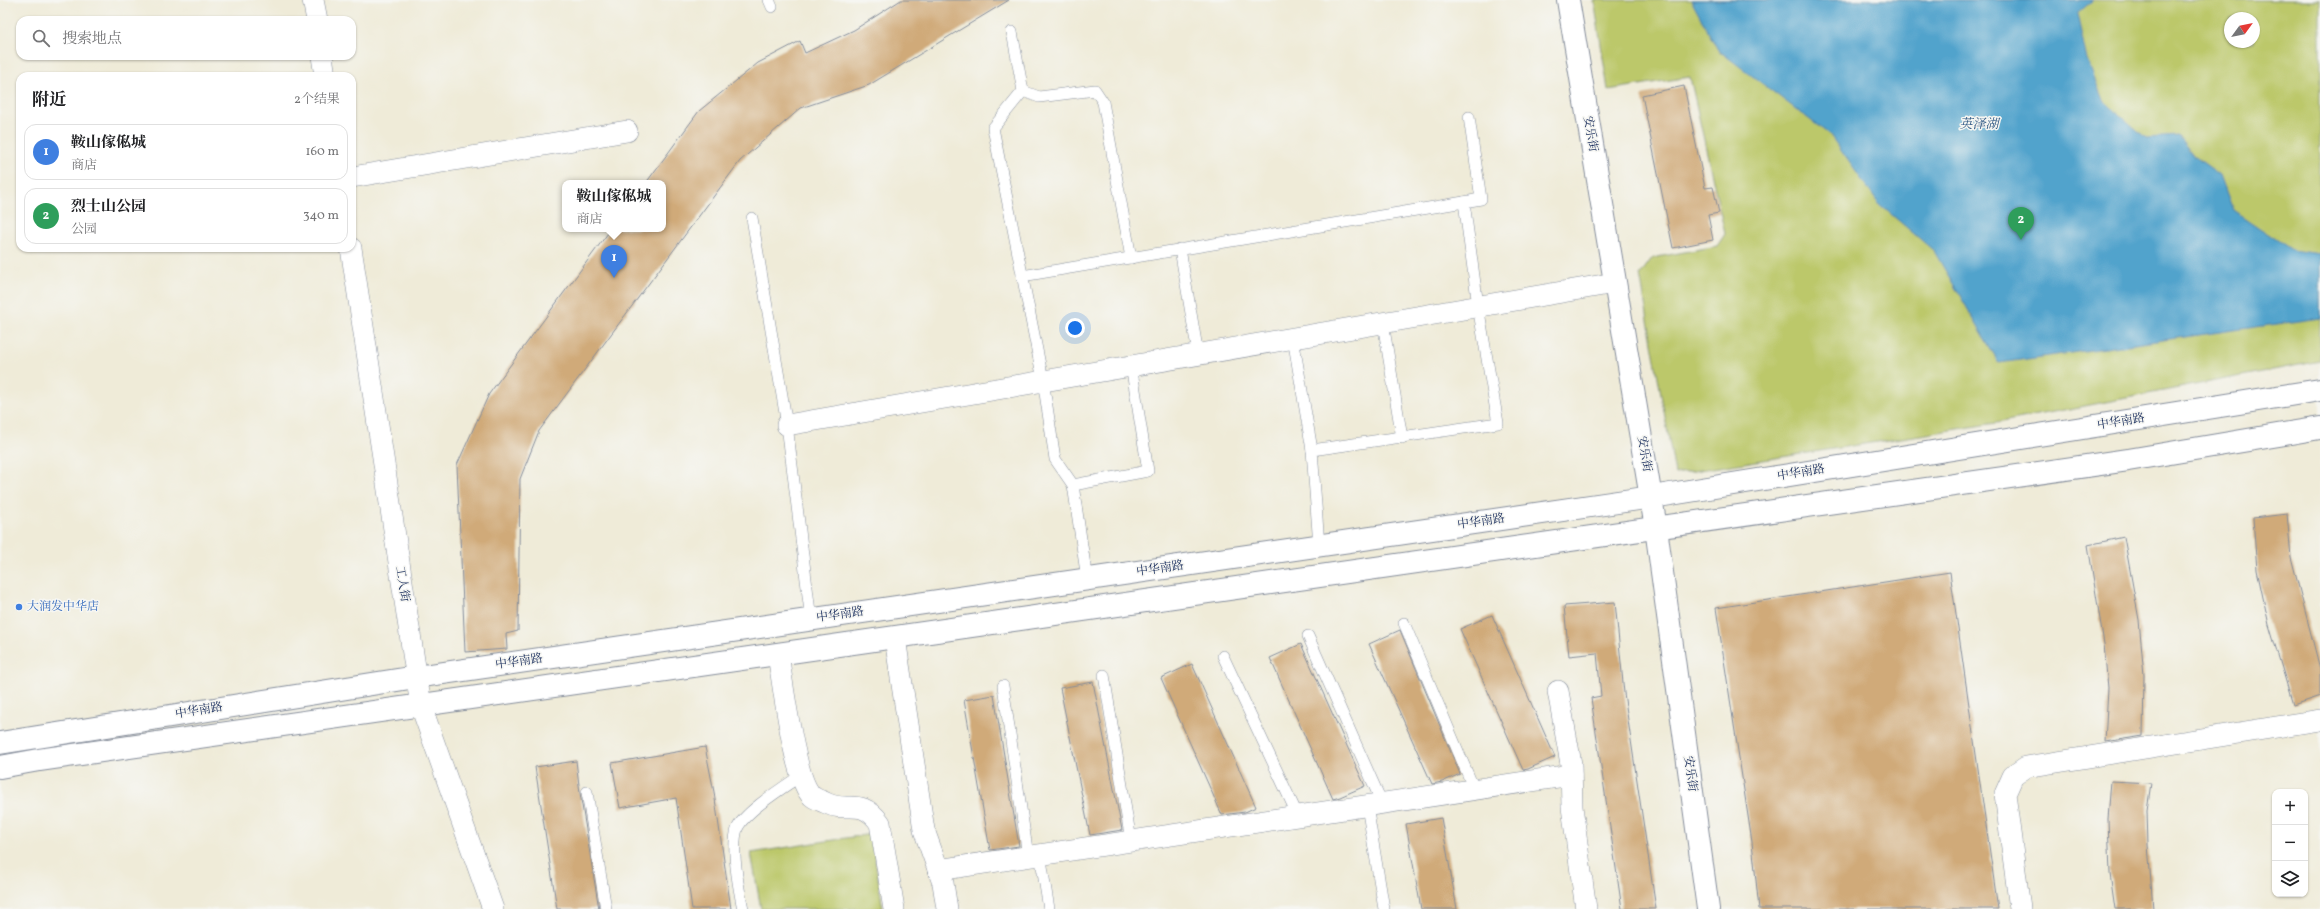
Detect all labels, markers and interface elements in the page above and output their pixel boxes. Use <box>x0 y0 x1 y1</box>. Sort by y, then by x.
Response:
north arrow <box>2224 12 2260 48</box>
search box <box>16 16 356 60</box>
icon: search <box>30 27 52 49</box>
text: 搜索地点 <box>62 29 122 50</box>
text: 附近 <box>32 89 66 112</box>
text: 2个结果 <box>294 91 340 109</box>
street label: 安乐街 <box>1579 115 1601 154</box>
water label: 英泽湖 <box>1959 116 2000 134</box>
text: 鞍山傢俬城 <box>71 133 146 154</box>
text: 1 <box>43 143 49 161</box>
text: 160 m <box>305 143 339 161</box>
text: 商店 <box>71 157 97 175</box>
popup <box>562 180 666 232</box>
text: 鞍山傢俬城 <box>576 187 652 208</box>
text: 烈士山公园 <box>71 197 146 218</box>
text: 2 <box>43 207 49 225</box>
text: 340 m <box>303 207 339 225</box>
pin: 2 <box>2008 207 2034 240</box>
text: 商店 <box>576 211 603 229</box>
text: 公园 <box>71 221 97 239</box>
pin: 1 <box>601 245 627 278</box>
your location <box>1065 318 1085 338</box>
street label: 中华南路 <box>2096 410 2146 434</box>
street label: 安乐街 <box>1633 435 1655 474</box>
street label: 中华南路 <box>1776 461 1826 485</box>
street label: 中华南路 <box>1456 511 1506 533</box>
street label: 中华南路 <box>1135 558 1185 580</box>
street label: 工人街 <box>391 565 413 604</box>
place label: 大润发中华店 <box>27 599 99 615</box>
marker: 大润发中华店 <box>14 602 24 612</box>
street label: 中华南路 <box>815 604 865 626</box>
street label: 中华南路 <box>494 651 544 673</box>
street label: 中华南路 <box>174 699 224 723</box>
street label: 安乐街 <box>1680 755 1701 794</box>
map controls <box>2272 789 2308 897</box>
button: + <box>2272 789 2308 825</box>
button: − <box>2272 825 2308 861</box>
button: layers <box>2272 861 2308 897</box>

